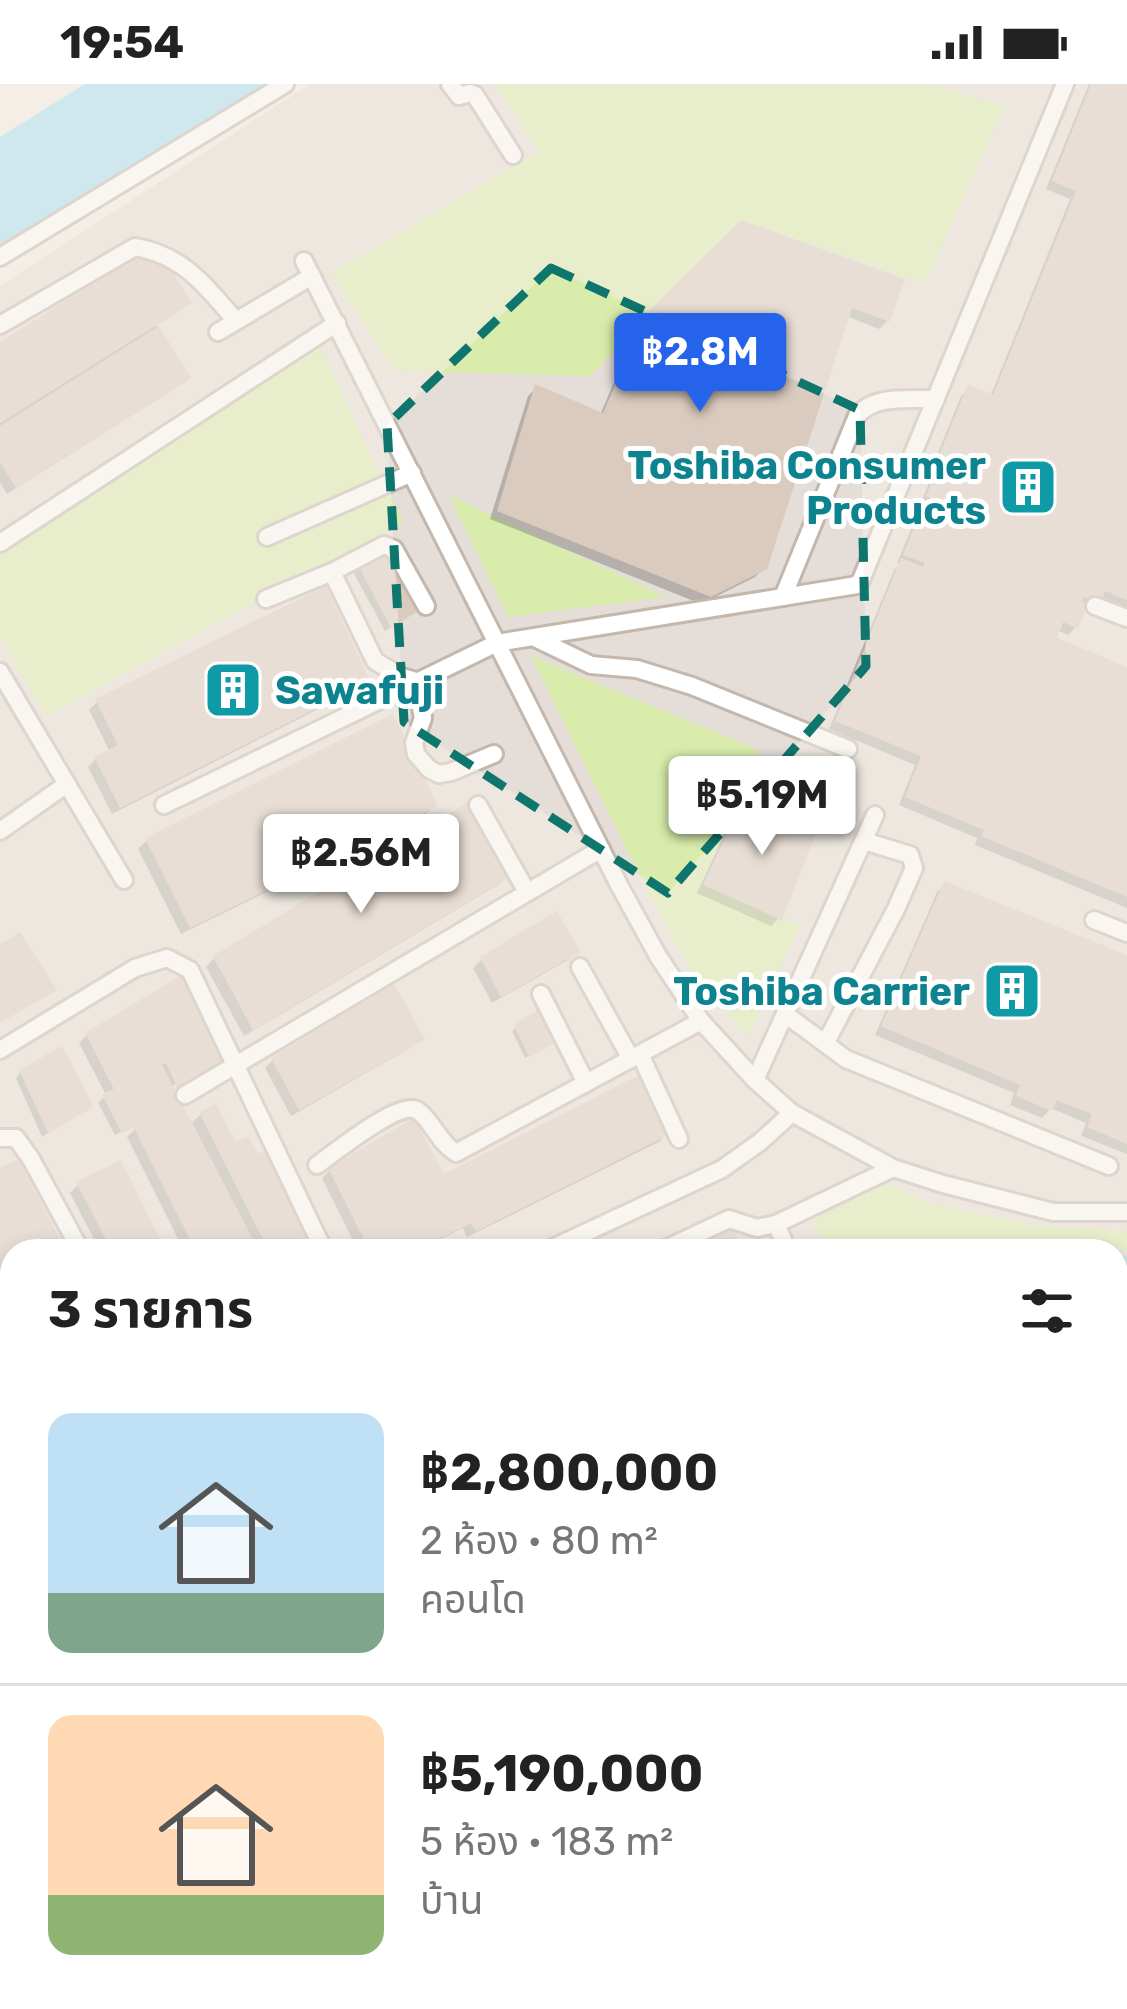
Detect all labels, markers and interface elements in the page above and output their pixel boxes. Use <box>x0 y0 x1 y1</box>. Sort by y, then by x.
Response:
text: 19:54 <box>60 16 184 69</box>
pin: ฿2.8M <box>616 313 784 415</box>
text: ฿2.8M <box>641 329 759 375</box>
place label: Toshiba Consumer Products <box>628 443 986 534</box>
building icon: Toshiba Consumer Products <box>997 456 1059 518</box>
building icon: Sawafuji <box>202 659 264 721</box>
place label: Sawafuji <box>275 668 444 714</box>
pin: ฿5.19M <box>664 756 860 858</box>
text: ฿5.19M <box>696 772 828 818</box>
pin: ฿2.56M <box>263 814 459 916</box>
text: ฿2.56M <box>290 830 432 876</box>
building icon: Toshiba Carrier <box>981 960 1043 1022</box>
place label: Toshiba Carrier <box>673 969 970 1015</box>
icon: filters <box>1014 1278 1080 1344</box>
text: 3 รายการ <box>48 1279 253 1340</box>
text: ฿2,800,000 <box>420 1442 718 1503</box>
icon: home <box>144 1461 288 1605</box>
text: 2 ห้อง · 80 m² <box>420 1518 658 1564</box>
text: คอนโด <box>420 1577 526 1623</box>
text: ฿5,190,000 <box>420 1743 703 1804</box>
icon: home <box>144 1763 288 1907</box>
text: 5 ห้อง · 183 m² <box>420 1819 673 1865</box>
text: บ้าน <box>420 1878 483 1924</box>

